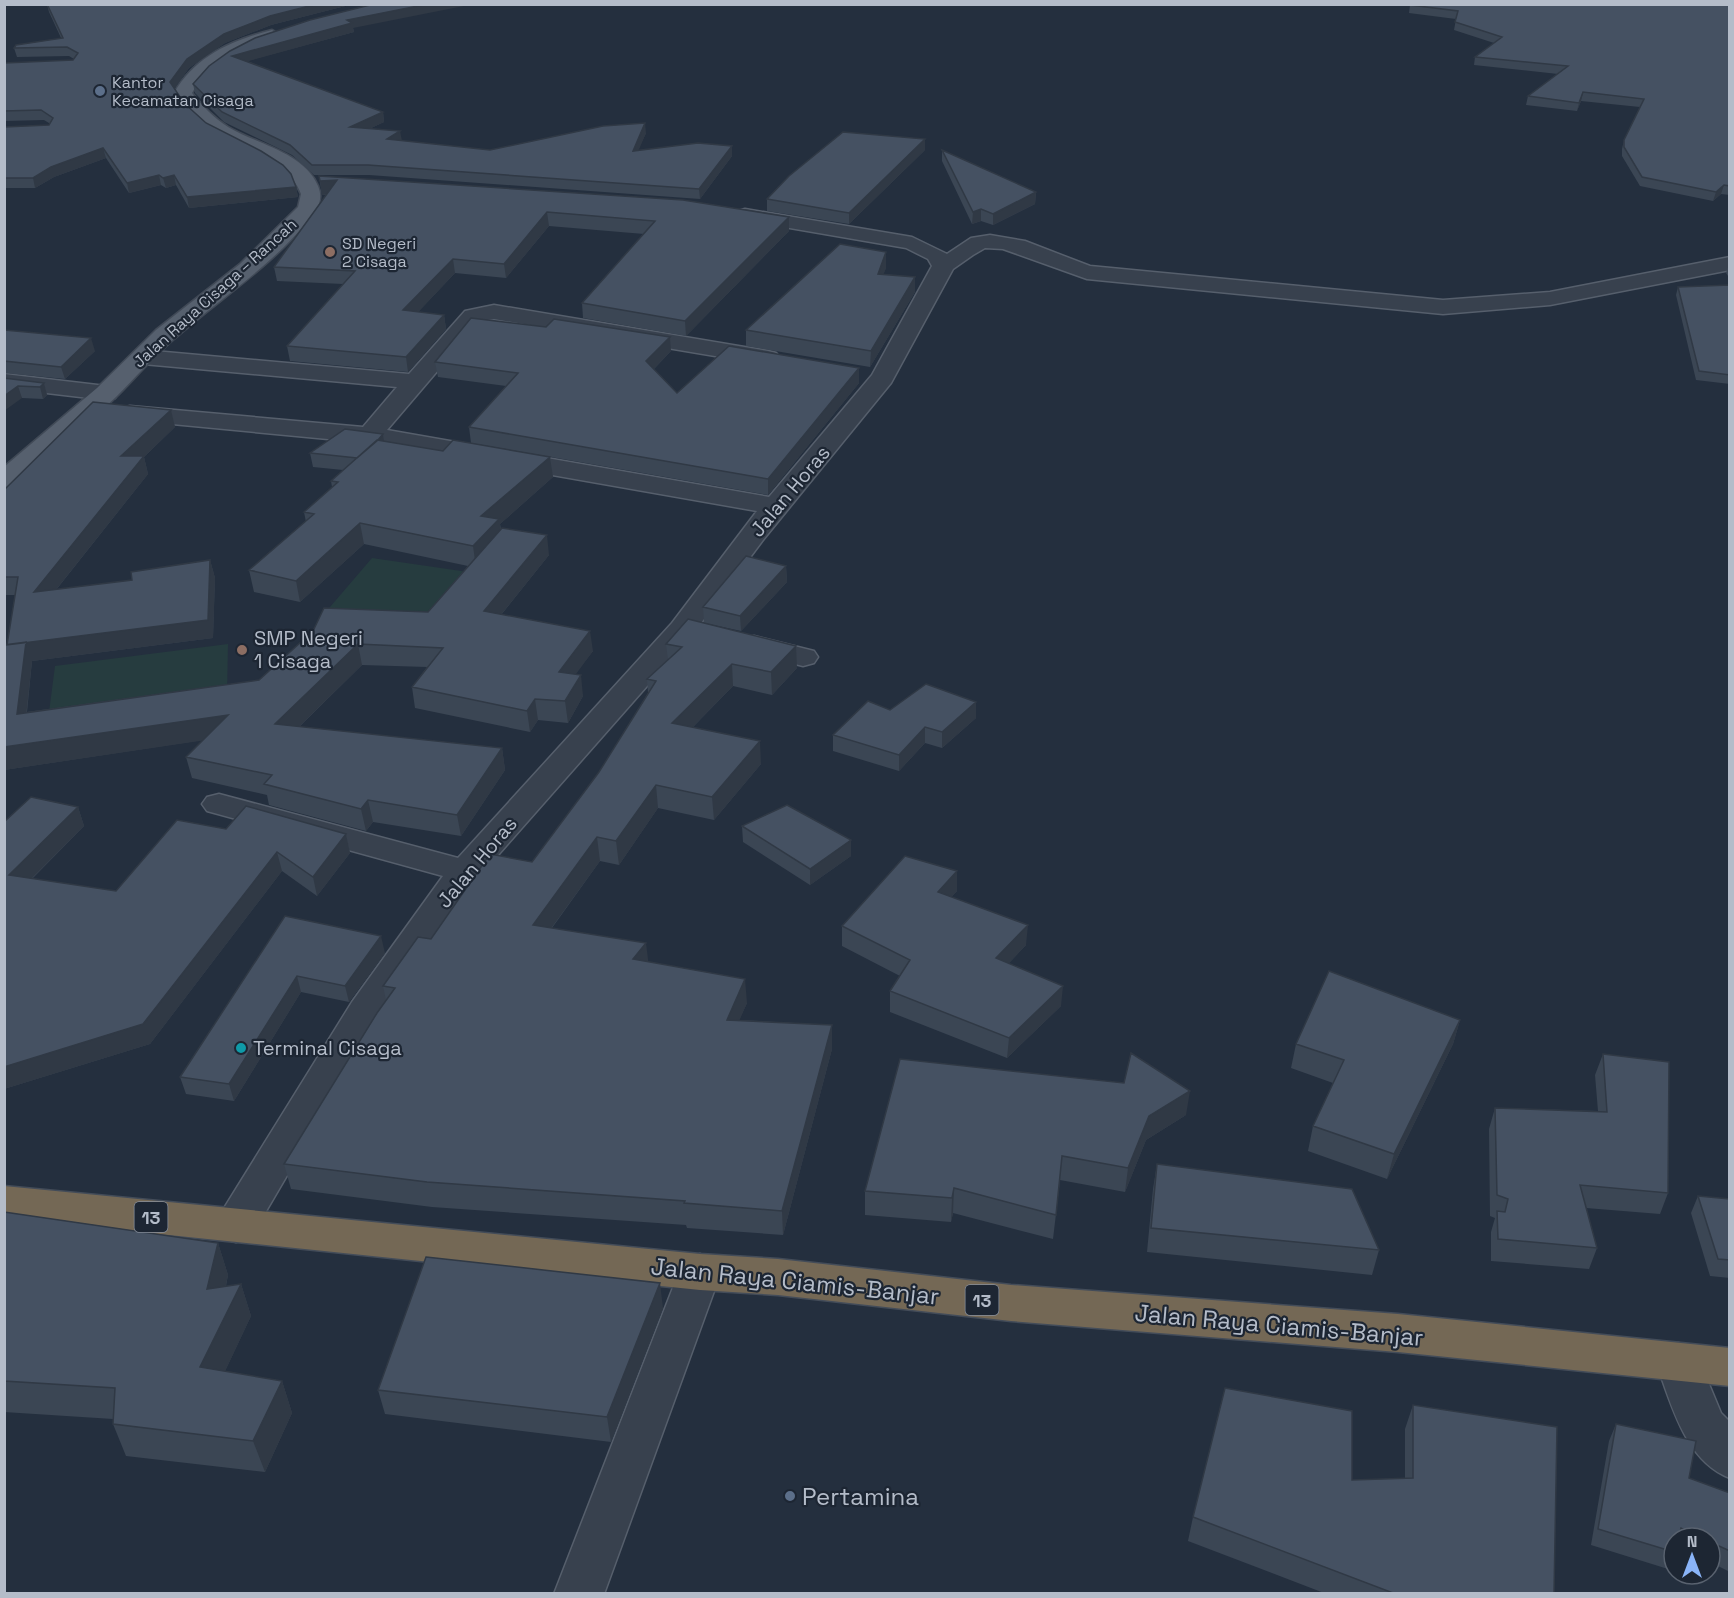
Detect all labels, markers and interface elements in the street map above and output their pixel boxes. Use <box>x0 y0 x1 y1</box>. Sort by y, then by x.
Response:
place label: Kantor Kecamatan Cisaga <box>112 72 254 111</box>
marker: Kantor Kecamatan Cisaga <box>93 84 107 98</box>
street label: Jalan Raya Cisaga – Rancah <box>129 214 301 372</box>
place label: SD Negeri 2 Cisaga <box>342 233 416 272</box>
marker: SD Negeri 2 Cisaga <box>323 245 337 259</box>
street label: Jalan Horas <box>744 440 836 542</box>
place label: SMP Negeri 1 Cisaga <box>254 625 363 674</box>
marker: SMP Negeri 1 Cisaga <box>235 643 249 657</box>
street label: Jalan Horas <box>431 811 523 913</box>
place label: Terminal Cisaga <box>253 1035 402 1061</box>
marker: Terminal Cisaga <box>234 1041 248 1055</box>
road number: 13 <box>134 1202 168 1232</box>
street label: Jalan Raya Ciamis-Banjar <box>649 1250 941 1312</box>
road number: 13 <box>966 1285 998 1315</box>
street label: Jalan Raya Ciamis-Banjar <box>1133 1297 1425 1353</box>
place label: Pertamina <box>802 1481 919 1512</box>
marker: Pertamina <box>783 1489 797 1503</box>
north arrow <box>1662 1526 1722 1586</box>
text: N <box>1687 1531 1697 1552</box>

